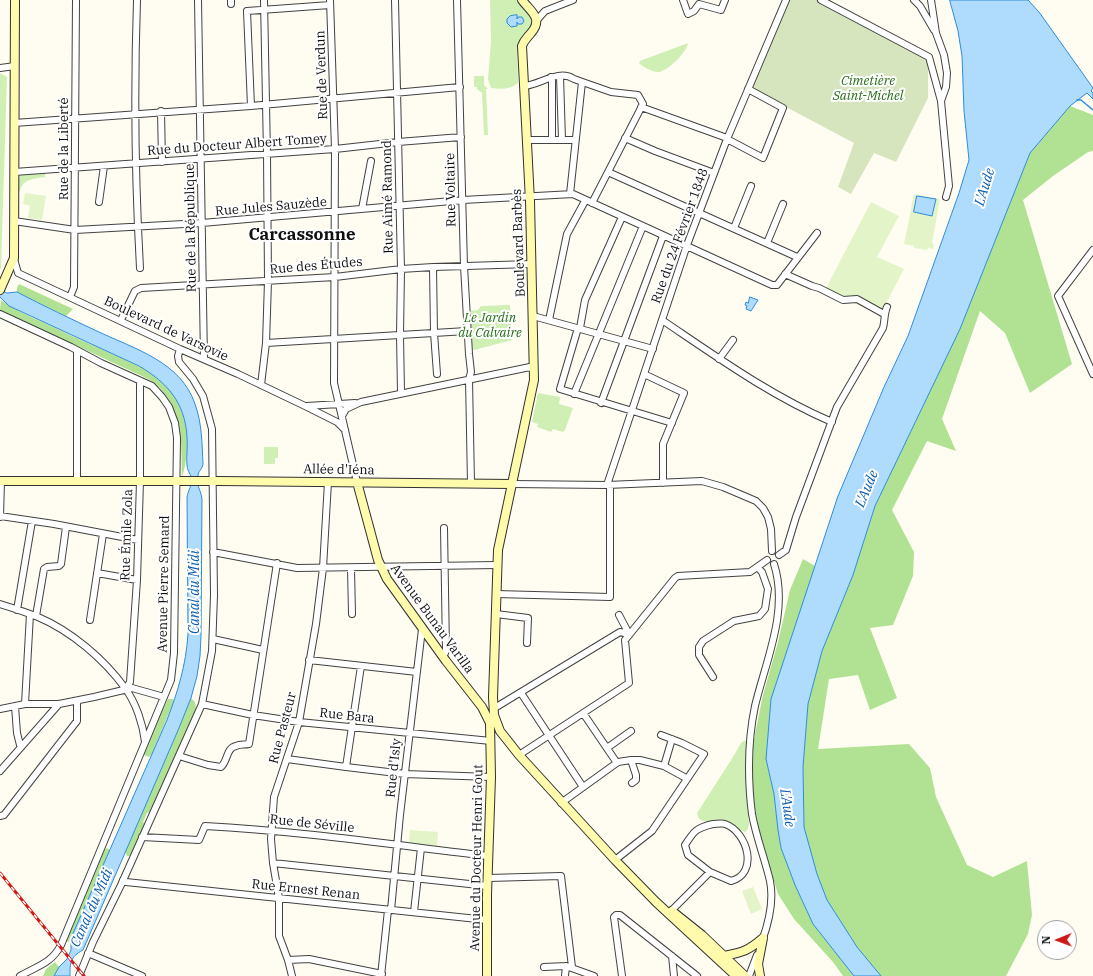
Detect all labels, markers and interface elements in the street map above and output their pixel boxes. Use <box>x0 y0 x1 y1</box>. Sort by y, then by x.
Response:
street label: Rue de Verdun <box>313 30 331 120</box>
park label: Cimetière Saint-Michel <box>833 73 903 104</box>
street label: Rue de la Liberté <box>56 98 72 200</box>
street label: Rue du Docteur Albert Tomey <box>147 131 327 159</box>
street label: Rue Aimé Ramond <box>379 140 397 254</box>
street label: Rue Voltaire <box>443 153 459 227</box>
street label: Rue de la République <box>182 164 200 292</box>
street label: Rue du 24 Février 1848 <box>648 166 712 306</box>
water label: L'Aude <box>971 166 999 208</box>
street label: Boulevard Barbès <box>509 189 529 297</box>
street label: Rue Jules Sauzède <box>215 194 327 220</box>
district label: Carcassonne <box>248 225 356 245</box>
street label: Rue des Études <box>269 254 363 278</box>
street label: Boulevard de Varsovie <box>101 293 231 365</box>
park label: Le Jardin du Calvaire <box>458 310 522 341</box>
street label: Allée d'Iéna <box>303 462 375 478</box>
water label: L'Aude <box>852 468 882 510</box>
street label: Rue Émile Zola <box>118 489 136 581</box>
street label: Avenue Pierre Semard <box>155 515 173 653</box>
water label: Canal du Midi <box>187 550 203 634</box>
street label: Avenue Bunau Varilla <box>387 561 477 677</box>
street label: Rue Pasteur <box>266 691 300 765</box>
street label: Rue Bara <box>319 705 375 727</box>
street label: Rue d'Isly <box>383 738 405 798</box>
street label: Avenue du Docteur Henri Gout <box>468 764 486 952</box>
water label: L'Aude <box>776 788 798 828</box>
street label: Rue de Séville <box>269 812 355 836</box>
water label: Canal du Midi <box>67 866 117 950</box>
street label: Rue Ernest Renan <box>251 877 361 903</box>
north arrow <box>1037 920 1077 960</box>
text: N <box>1039 936 1053 945</box>

